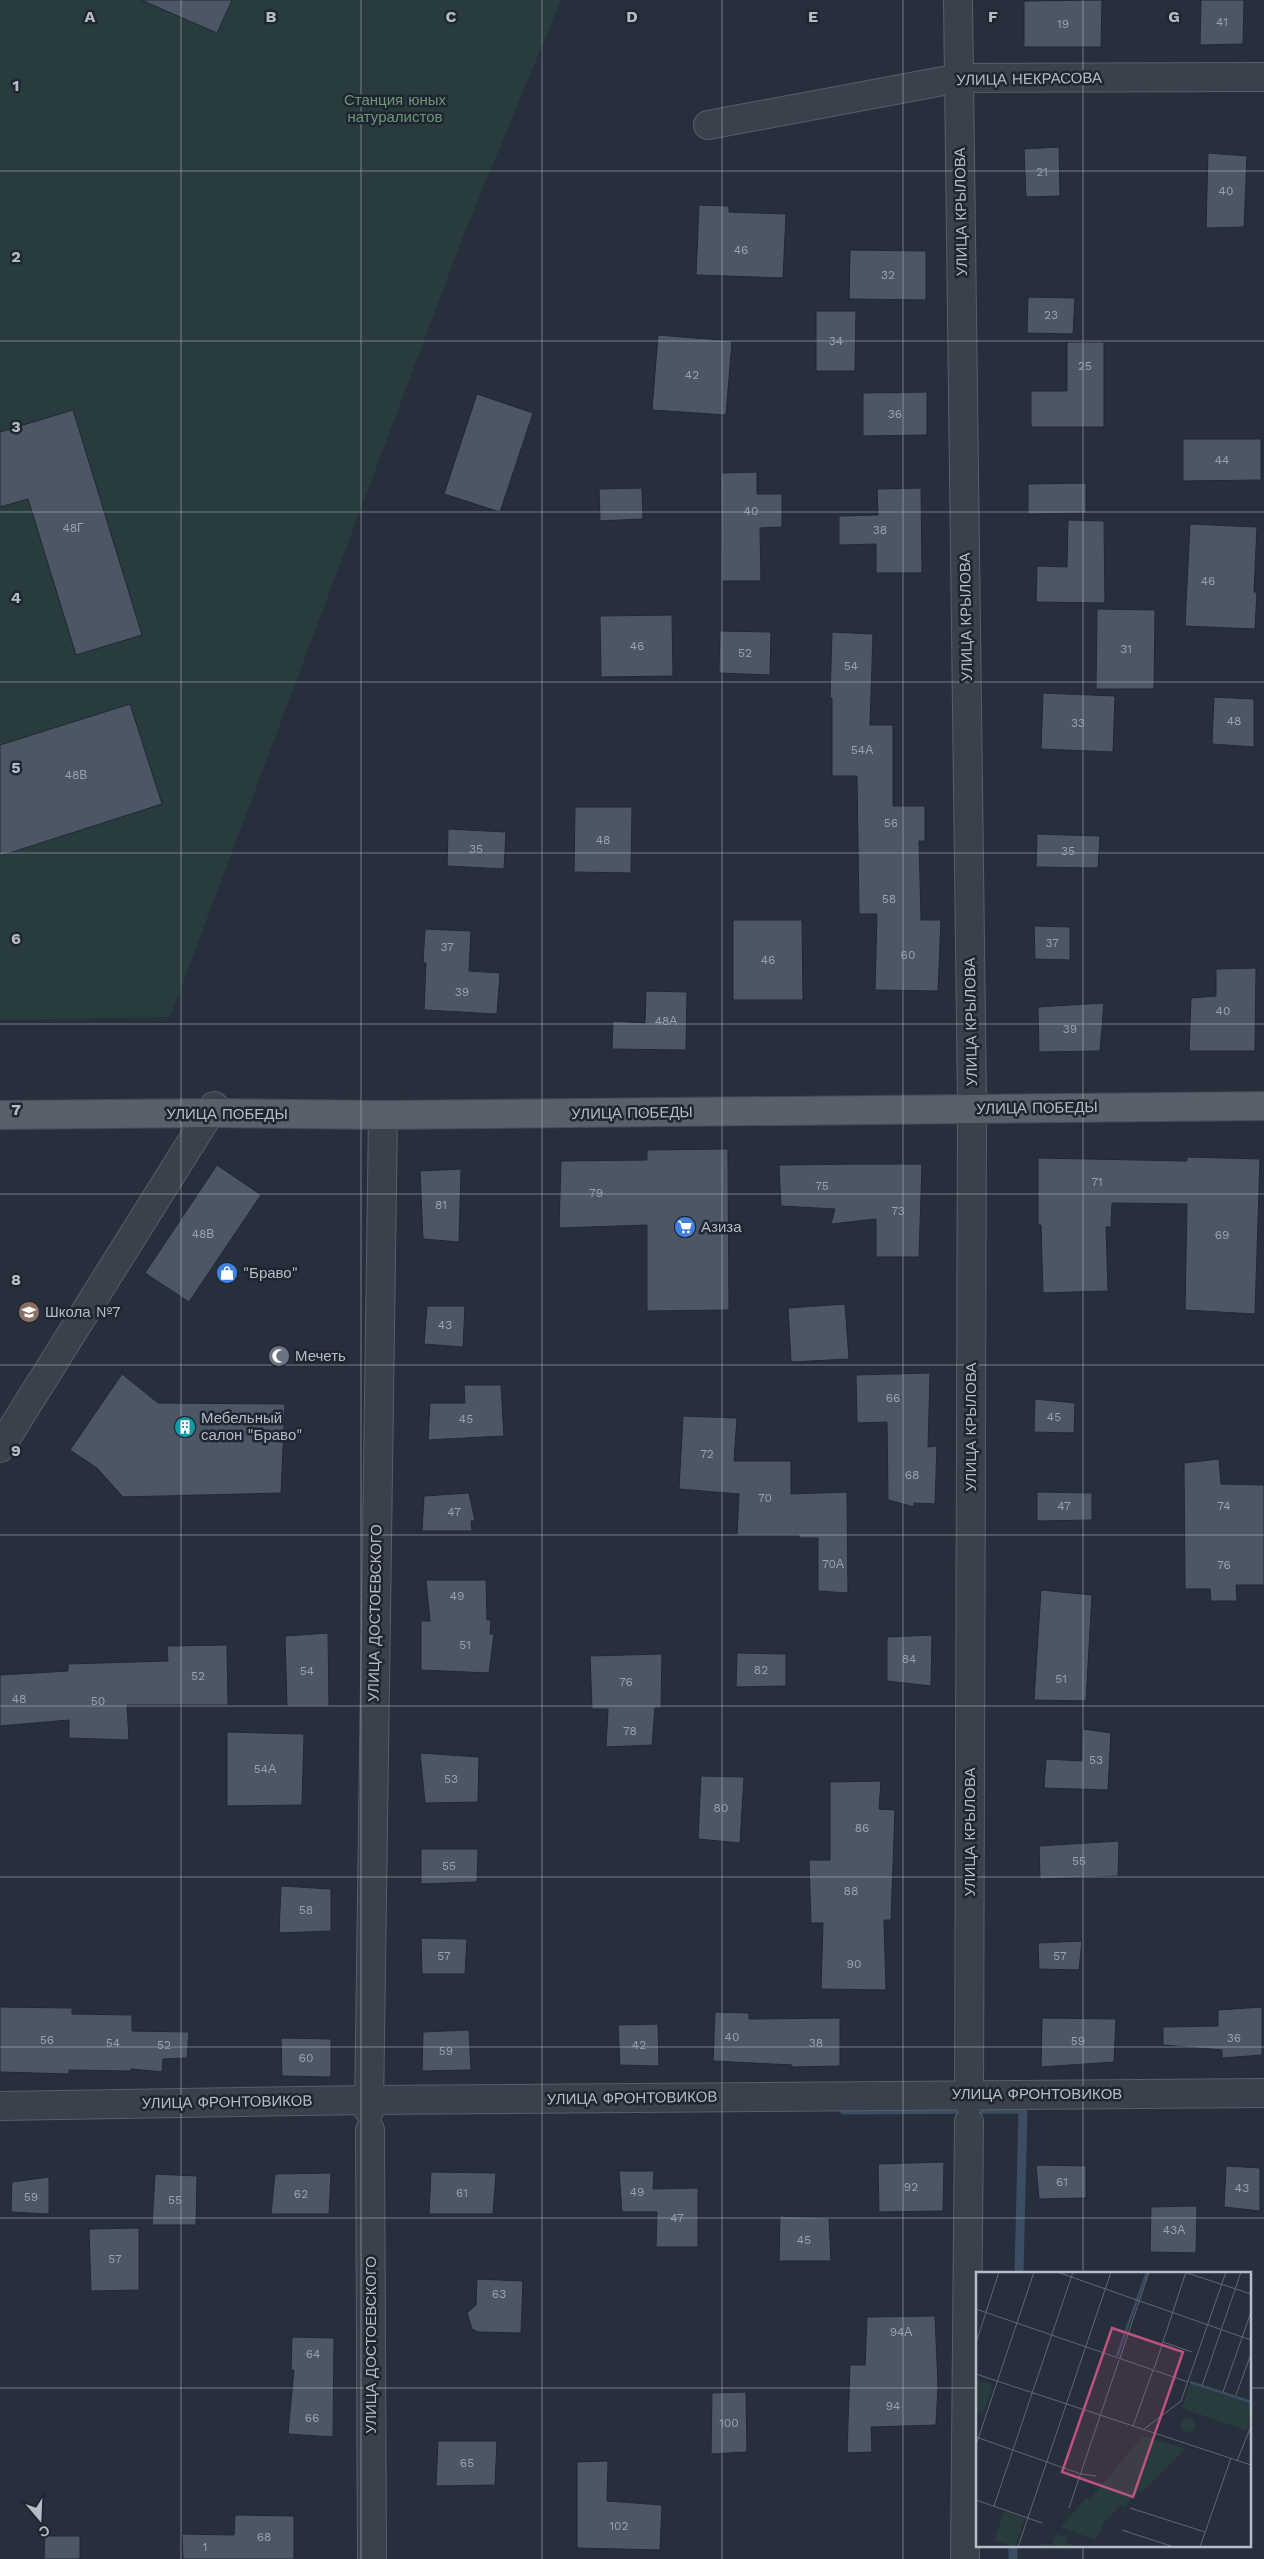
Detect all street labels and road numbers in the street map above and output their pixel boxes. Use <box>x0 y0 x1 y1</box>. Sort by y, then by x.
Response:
street label: УЛИЦА НЕКРАСОВА <box>956 69 1102 89</box>
street label: УЛИЦА КРЫЛОВА <box>951 147 971 277</box>
street label: УЛИЦА КРЫЛОВА <box>956 552 976 682</box>
street label: УЛИЦА КРЫЛОВА <box>961 957 981 1087</box>
street label: УЛИЦА ПОБЕДЫ <box>976 1098 1098 1118</box>
street label: УЛИЦА ПОБЕДЫ <box>571 1103 693 1123</box>
street label: УЛИЦА ПОБЕДЫ <box>166 1105 288 1123</box>
street label: УЛИЦА КРЫЛОВА <box>962 1363 980 1491</box>
street label: УЛИЦА ДОСТОЕВСКОГО <box>364 1524 386 1702</box>
street label: УЛИЦА КРЫЛОВА <box>961 1768 979 1896</box>
street label: УЛИЦА ФРОНТОВИКОВ <box>952 2085 1122 2103</box>
street label: УЛИЦА ФРОНТОВИКОВ <box>547 2088 717 2108</box>
street label: УЛИЦА ФРОНТОВИКОВ <box>142 2092 312 2112</box>
street label: УЛИЦА ДОСТОЕВСКОГО <box>362 2256 380 2434</box>

